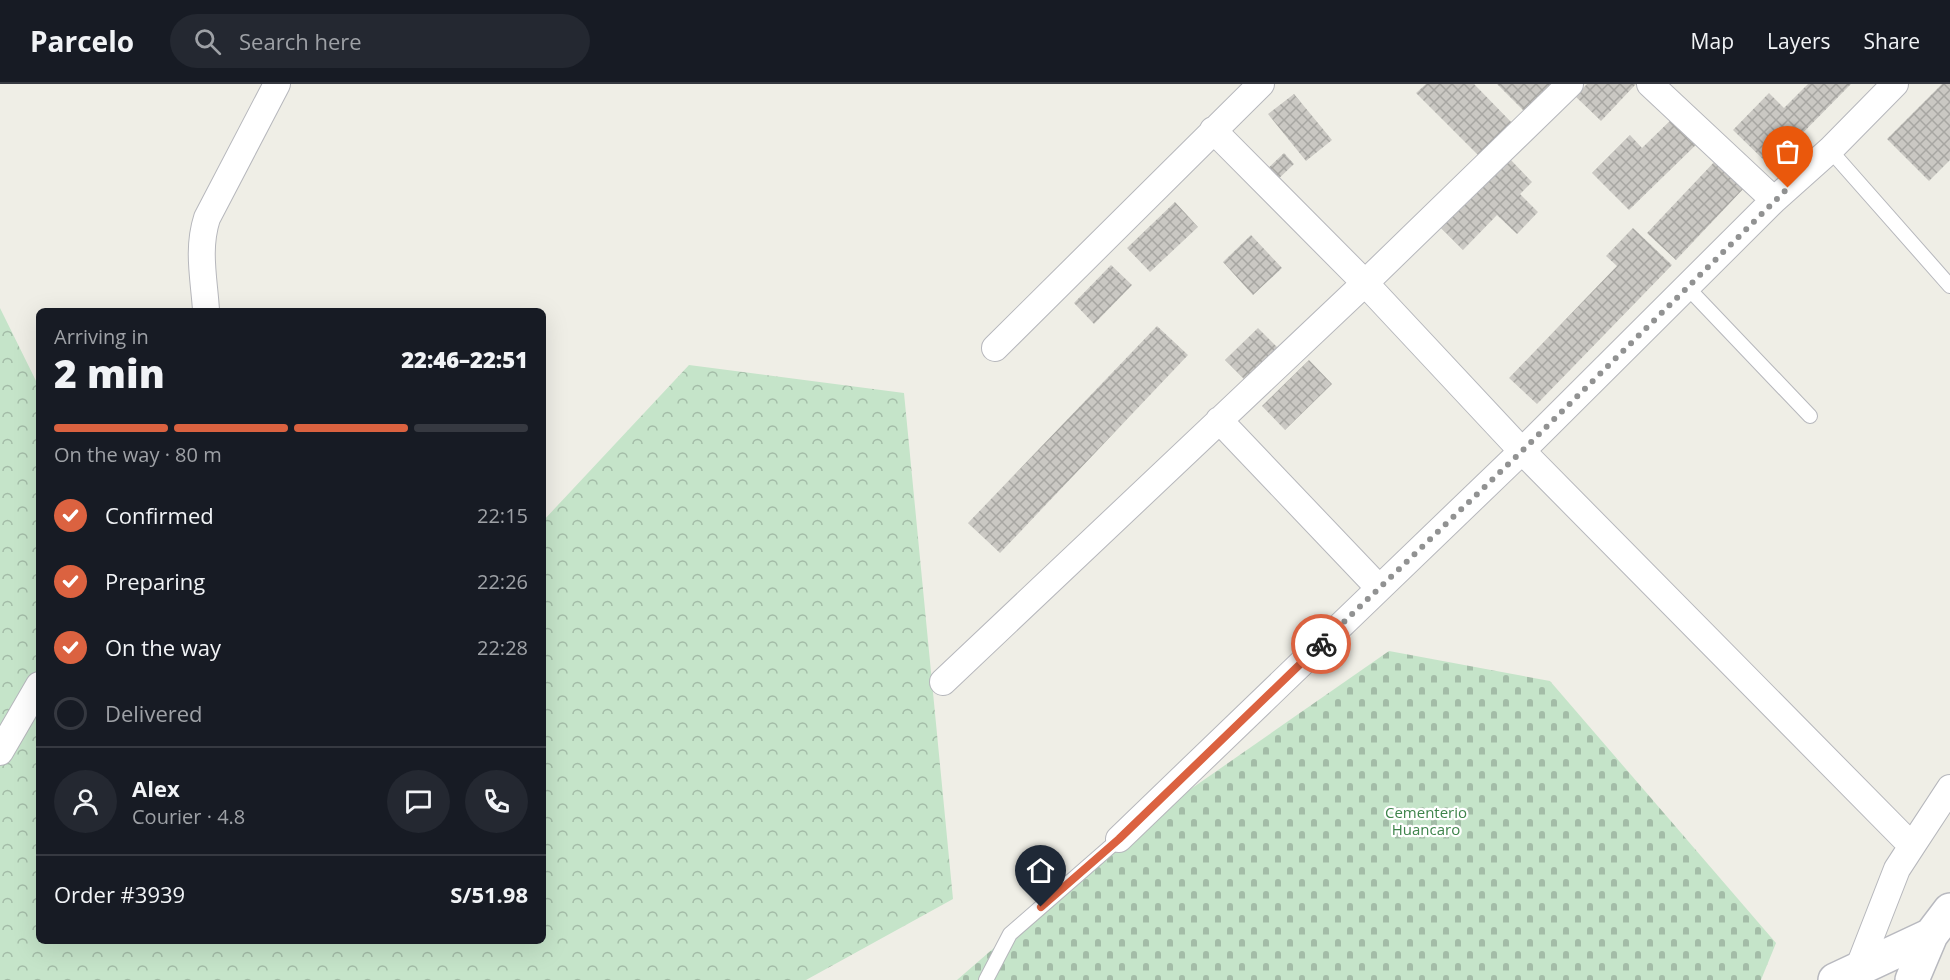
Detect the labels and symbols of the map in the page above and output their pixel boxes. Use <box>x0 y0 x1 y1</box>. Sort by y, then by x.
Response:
pin <box>1762 126 1813 188</box>
courier <box>1291 614 1351 674</box>
park label: Cementerio Huancaro <box>1385 802 1467 839</box>
pin <box>1015 845 1066 907</box>

